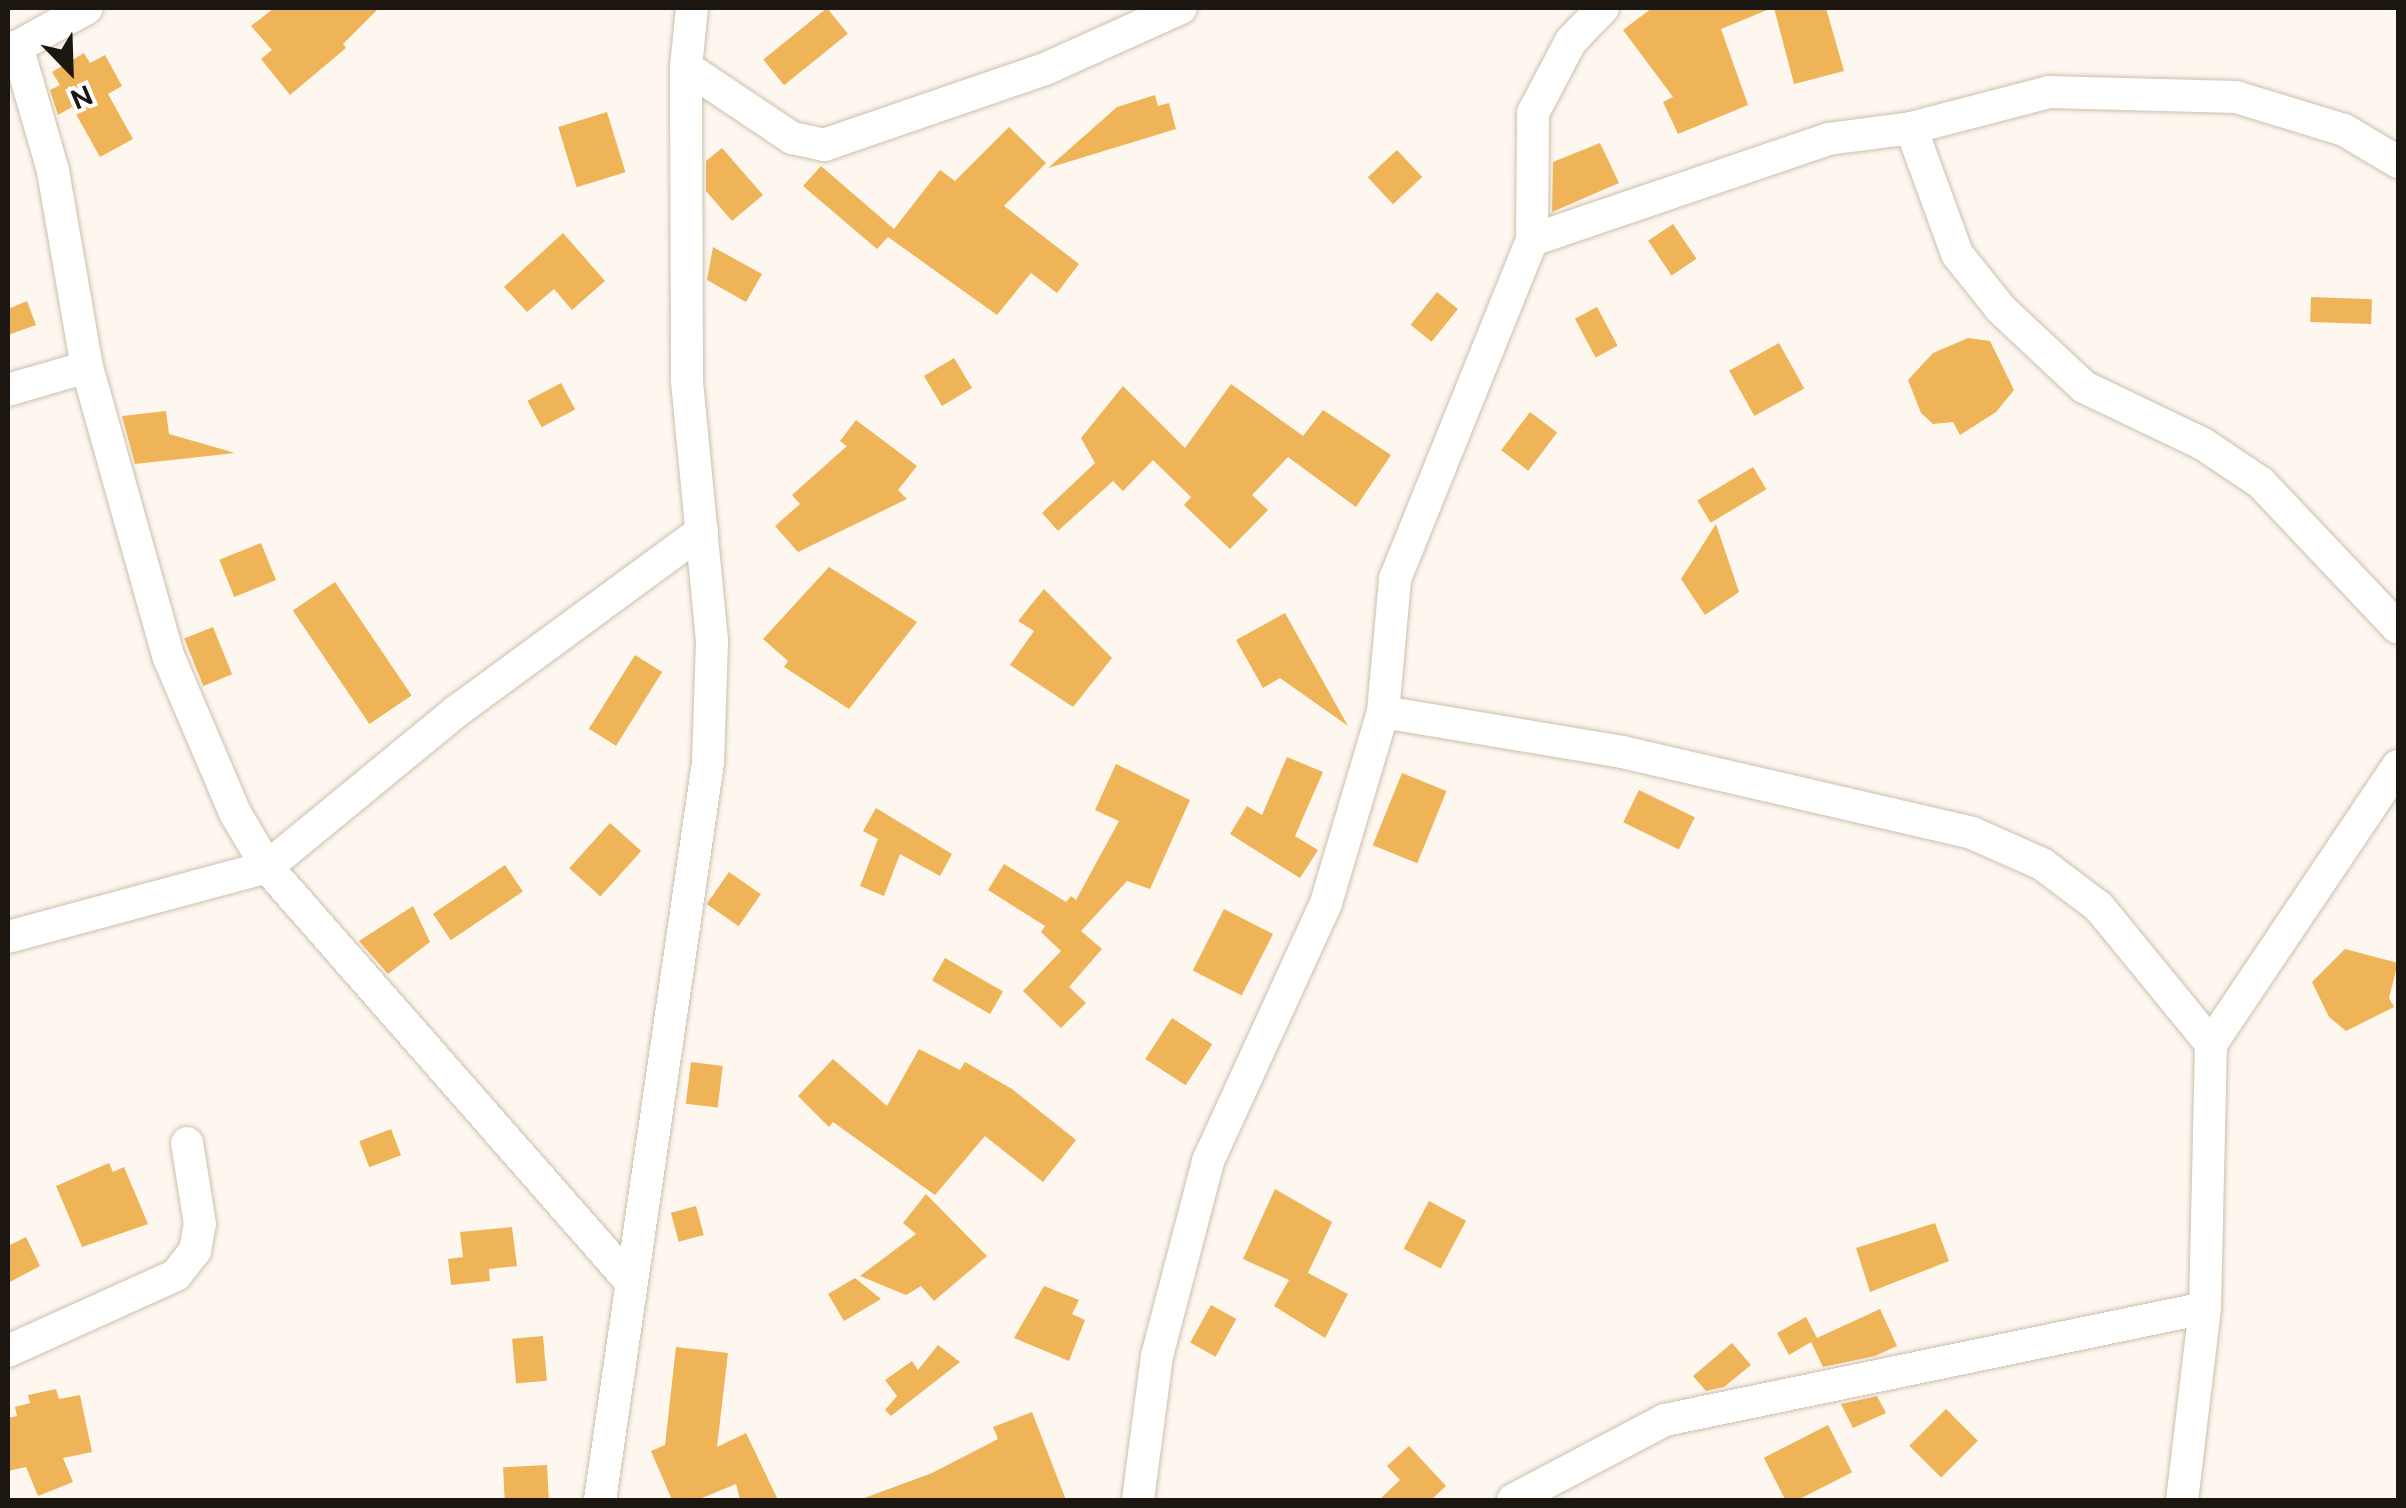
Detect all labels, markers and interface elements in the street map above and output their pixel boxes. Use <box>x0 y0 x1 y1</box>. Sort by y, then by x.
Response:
north arrow <box>20 20 120 120</box>
text: N <box>66 80 98 116</box>

